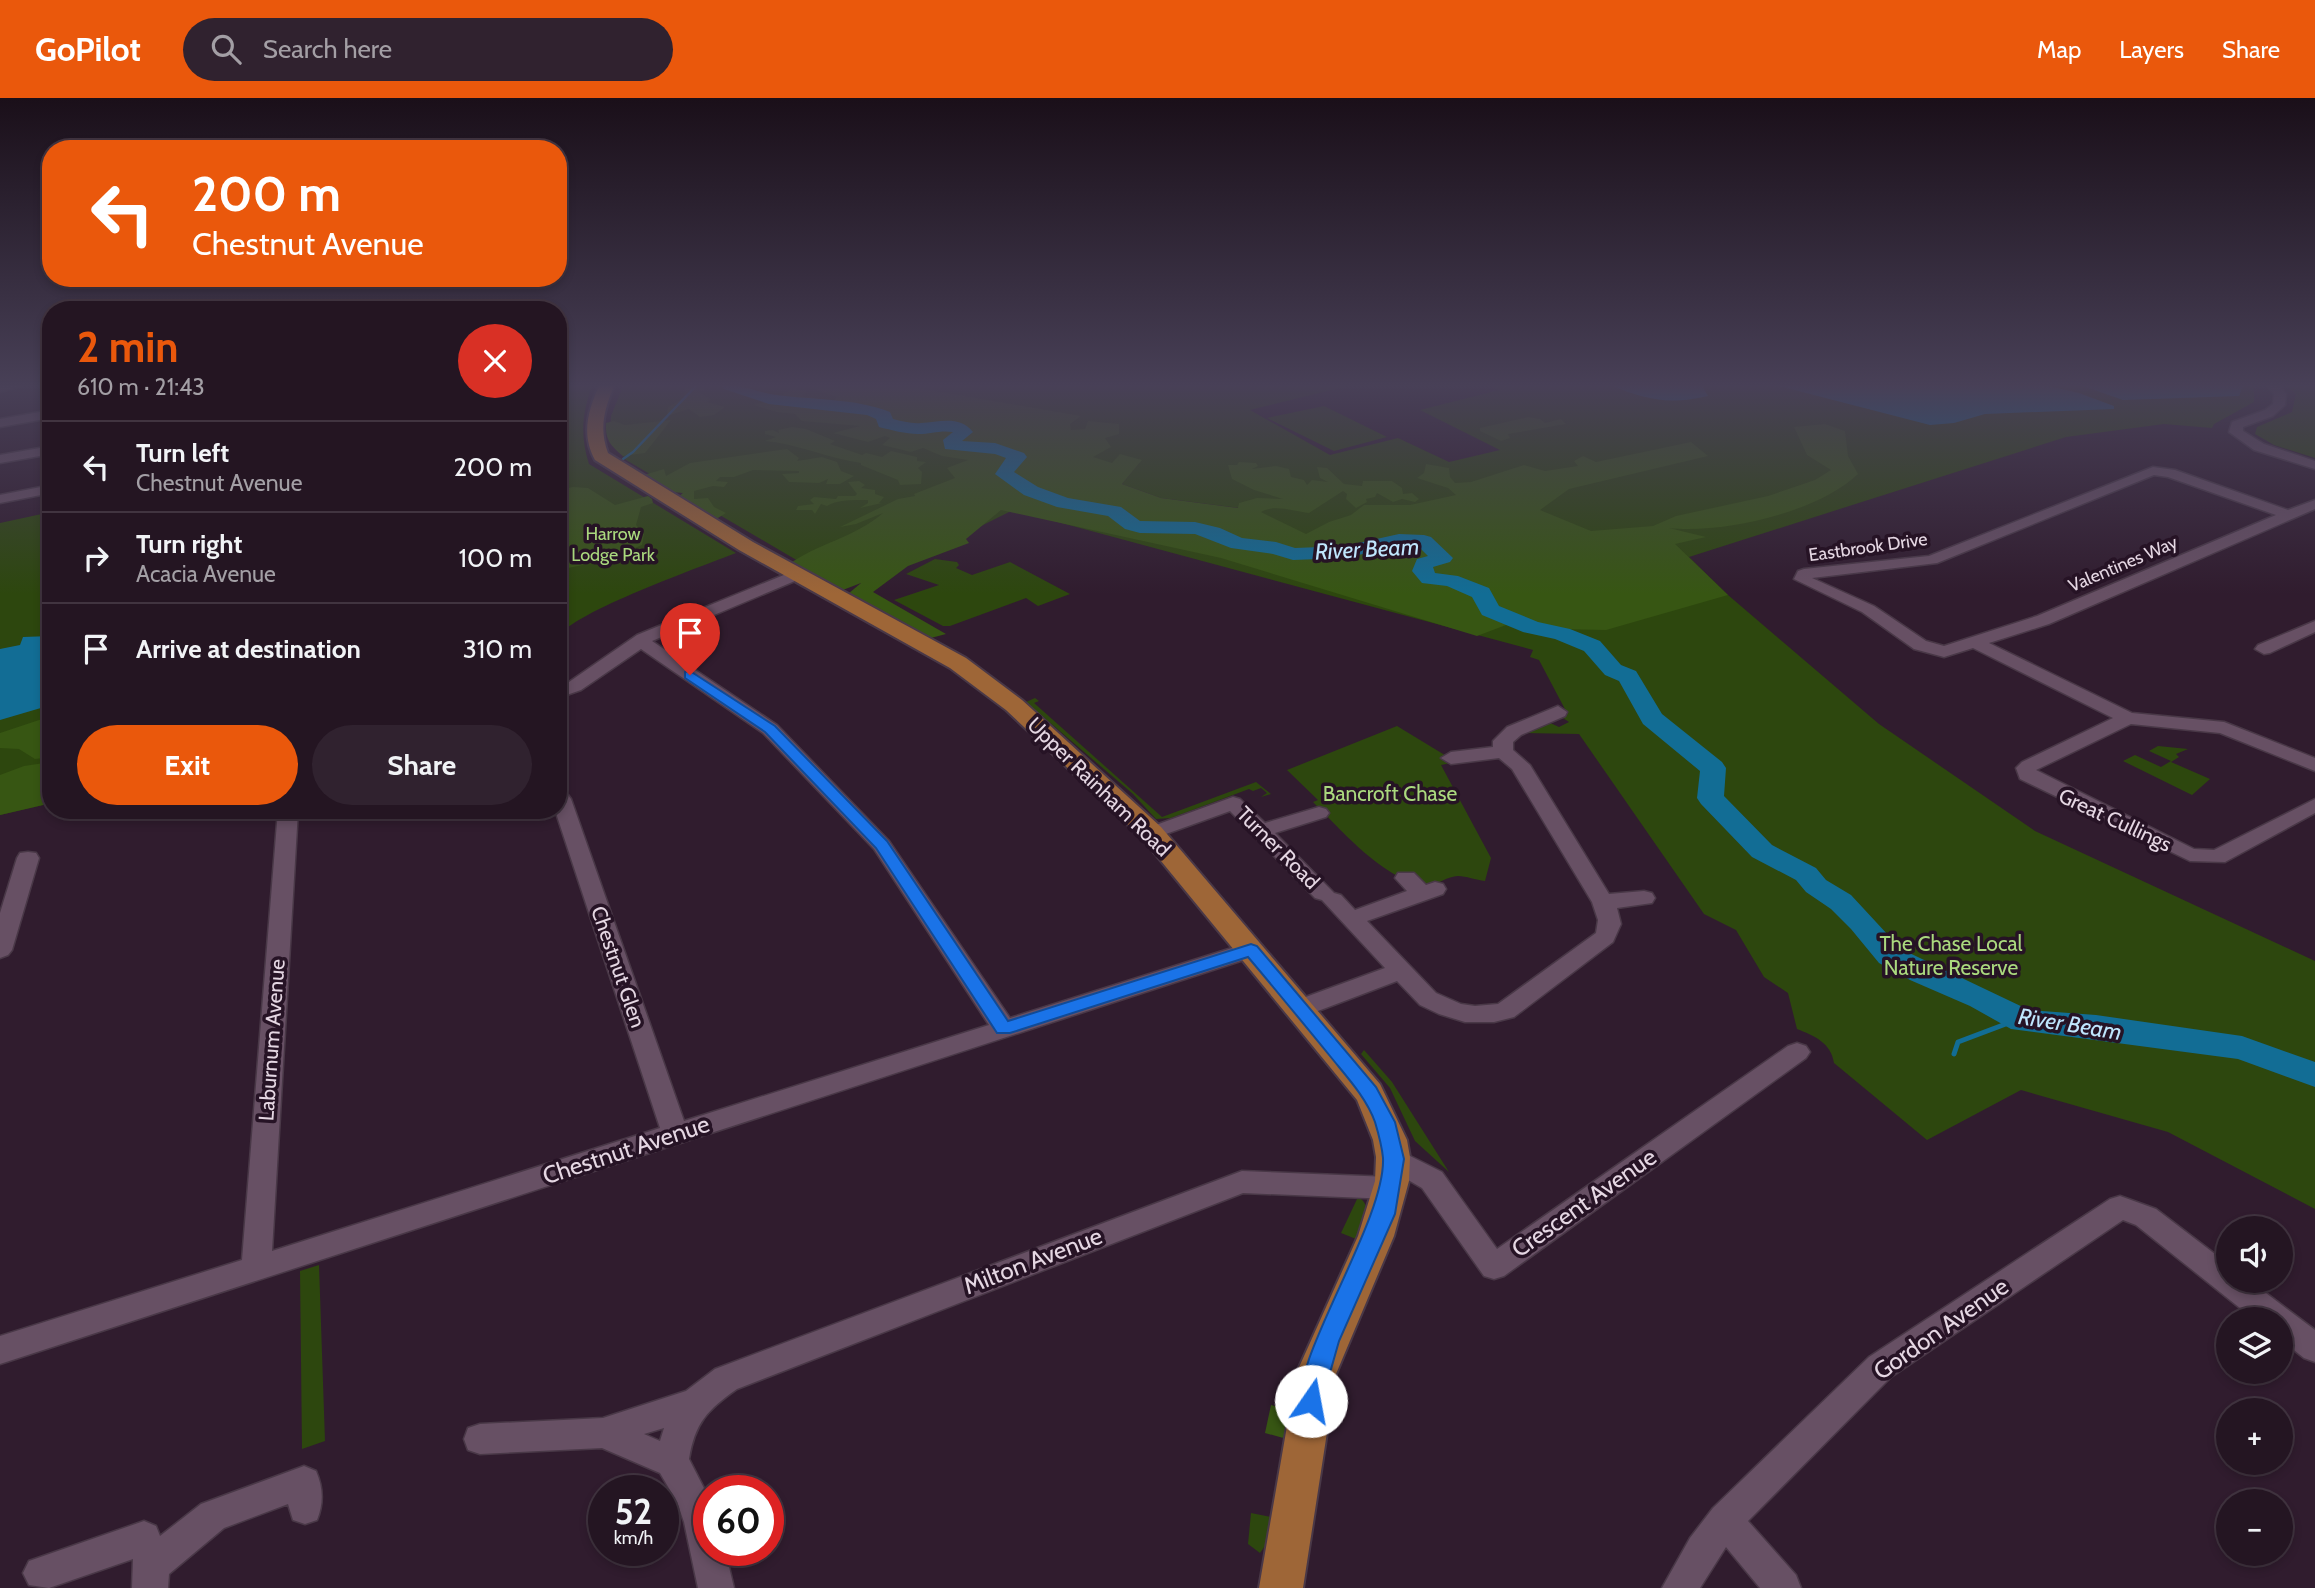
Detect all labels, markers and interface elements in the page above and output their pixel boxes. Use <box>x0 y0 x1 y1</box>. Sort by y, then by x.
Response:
search box <box>183 18 673 81</box>
text: GoPilot <box>35 29 141 69</box>
icon: search <box>207 30 245 68</box>
text: Search here <box>263 33 392 65</box>
text: Map <box>2037 35 2081 64</box>
text: Layers <box>2119 35 2184 64</box>
text: Share <box>2222 35 2280 64</box>
text: 200 m <box>192 164 341 223</box>
icon: left <box>77 168 168 259</box>
text: Chestnut Avenue <box>192 224 424 263</box>
text: 2 min <box>77 321 178 373</box>
button: close <box>458 324 532 398</box>
text: 610 m · 21:43 <box>77 373 205 401</box>
text: Turn left <box>136 437 229 469</box>
icon: left <box>77 448 115 486</box>
text: 200 m <box>453 451 532 483</box>
text: Chestnut Avenue <box>136 469 302 497</box>
park label: Harrow Lodge Park <box>571 523 656 566</box>
text: Turn right <box>136 528 242 560</box>
street label: Eastbrook Drive <box>1807 528 1929 566</box>
street label: Valentines Way <box>2065 531 2181 597</box>
water label: River Beam <box>1314 532 1420 566</box>
icon: right <box>77 539 115 577</box>
text: 100 m <box>459 542 532 574</box>
text: Acacia Avenue <box>136 560 276 588</box>
pin <box>660 603 720 675</box>
icon: arrive <box>671 614 709 652</box>
icon: arrive <box>77 630 115 668</box>
text: Arrive at destination <box>136 633 361 665</box>
text: 310 m <box>463 633 532 665</box>
street label: Upper Rainham Road <box>1023 712 1176 861</box>
button: Exit <box>77 725 298 805</box>
button: Share <box>312 725 532 805</box>
park label: Bancroft Chase <box>1323 781 1457 806</box>
street label: Great Cullings <box>2055 783 2176 857</box>
street label: Turner Road <box>1232 801 1325 894</box>
street label: Chestnut Glen <box>586 903 651 1031</box>
park label: The Chase Local Nature Reserve <box>1880 931 2023 980</box>
street label: Laburnum Avenue <box>253 958 290 1122</box>
water label: River Beam <box>2016 1002 2124 1046</box>
street label: Chestnut Avenue <box>539 1109 713 1190</box>
street label: Crescent Avenue <box>1506 1142 1662 1263</box>
map controls <box>2216 1216 2293 1566</box>
button: sound <box>2216 1216 2293 1293</box>
street label: Milton Avenue <box>959 1221 1106 1300</box>
street label: Gordon Avenue <box>1868 1271 2014 1386</box>
button: layers <box>2216 1307 2293 1384</box>
position arrow <box>1274 1364 1348 1438</box>
button: + <box>2216 1398 2293 1475</box>
speed limit sign: 60 <box>693 1475 784 1566</box>
button: − <box>2216 1489 2293 1566</box>
text: 52 <box>615 1490 652 1533</box>
text: km/h <box>614 1527 653 1549</box>

